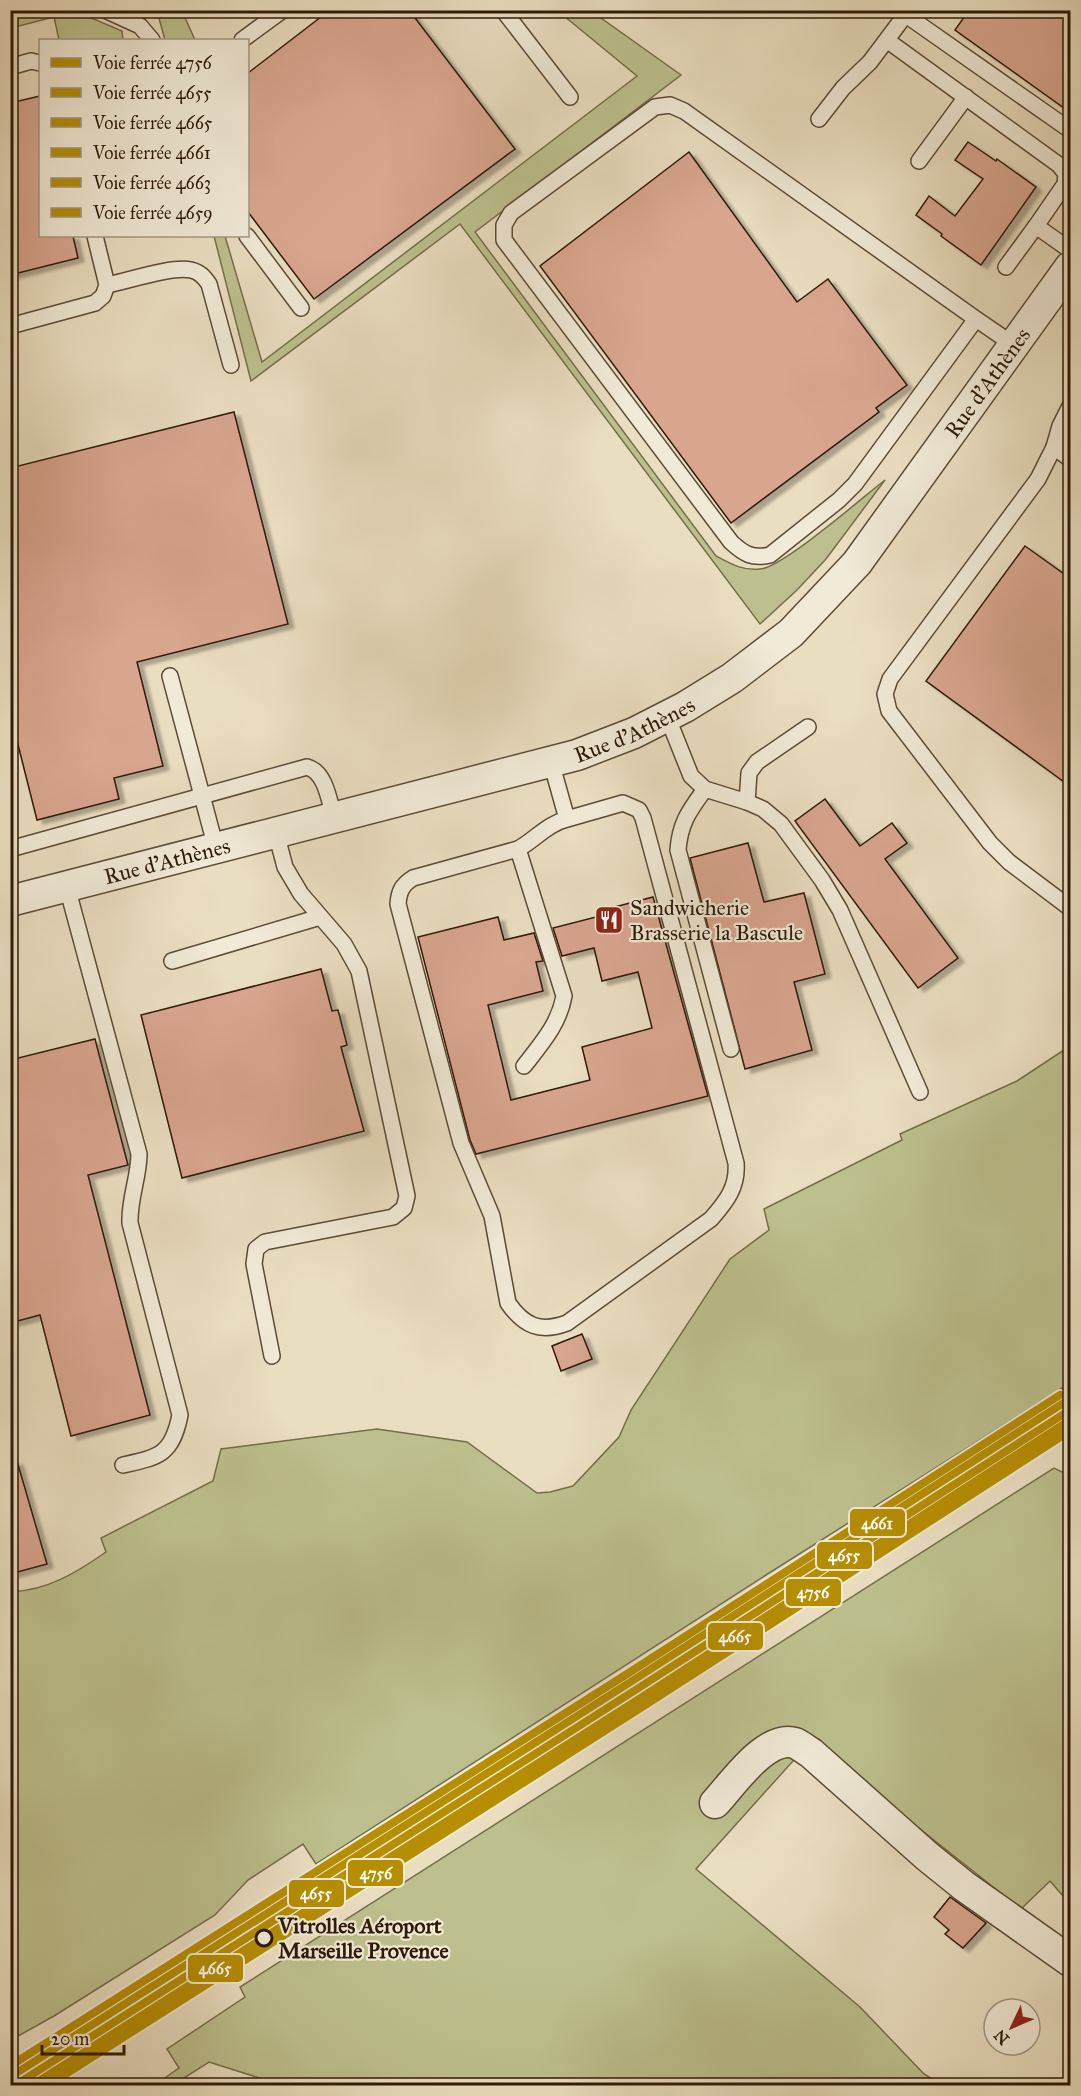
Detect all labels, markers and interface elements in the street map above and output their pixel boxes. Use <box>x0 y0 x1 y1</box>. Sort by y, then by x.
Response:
legend <box>39 39 249 237</box>
text: Voie ferrée 4756 <box>92 52 213 74</box>
text: Voie ferrée 4655 <box>92 82 212 104</box>
text: Voie ferrée 4665 <box>92 112 213 134</box>
text: Voie ferrée 4661 <box>92 142 211 164</box>
text: Voie ferrée 4663 <box>92 172 211 194</box>
text: Voie ferrée 4659 <box>92 202 213 224</box>
street label: Rue d'Athènes <box>939 322 1036 443</box>
street label: Rue d'Athènes <box>570 691 700 769</box>
street label: Rue d'Athènes <box>101 832 233 890</box>
place label: Sandwicherie Brasserie la Bascule <box>630 894 803 946</box>
restaurant icon: Sandwicherie Brasserie la Bascule <box>593 904 625 936</box>
line badge: 4661 <box>849 1508 906 1537</box>
text: 4661 <box>861 1514 893 1534</box>
line badge: 4655 <box>816 1541 873 1570</box>
text: 4655 <box>828 1546 861 1566</box>
line badge: 4756 <box>785 1578 842 1607</box>
text: 4756 <box>797 1583 830 1603</box>
line badge: 4665 <box>707 1622 764 1651</box>
text: 4665 <box>719 1627 752 1647</box>
line badge: 4756 <box>347 1859 404 1887</box>
text: 4756 <box>360 1864 393 1884</box>
line badge: 4655 <box>288 1879 345 1908</box>
text: 4655 <box>300 1884 333 1904</box>
place label: Vitrolles Aéroport Marseille Provence <box>277 1912 449 1964</box>
marker: Vitrolles Aéroport Marseille Provence <box>255 1929 273 1947</box>
line badge: 4665 <box>187 1954 244 1983</box>
text: 4665 <box>199 1959 232 1979</box>
north arrow <box>982 1997 1042 2057</box>
scale bar <box>42 2018 124 2056</box>
text: N <box>990 2025 1013 2049</box>
text: 20 m <box>51 2028 89 2050</box>

